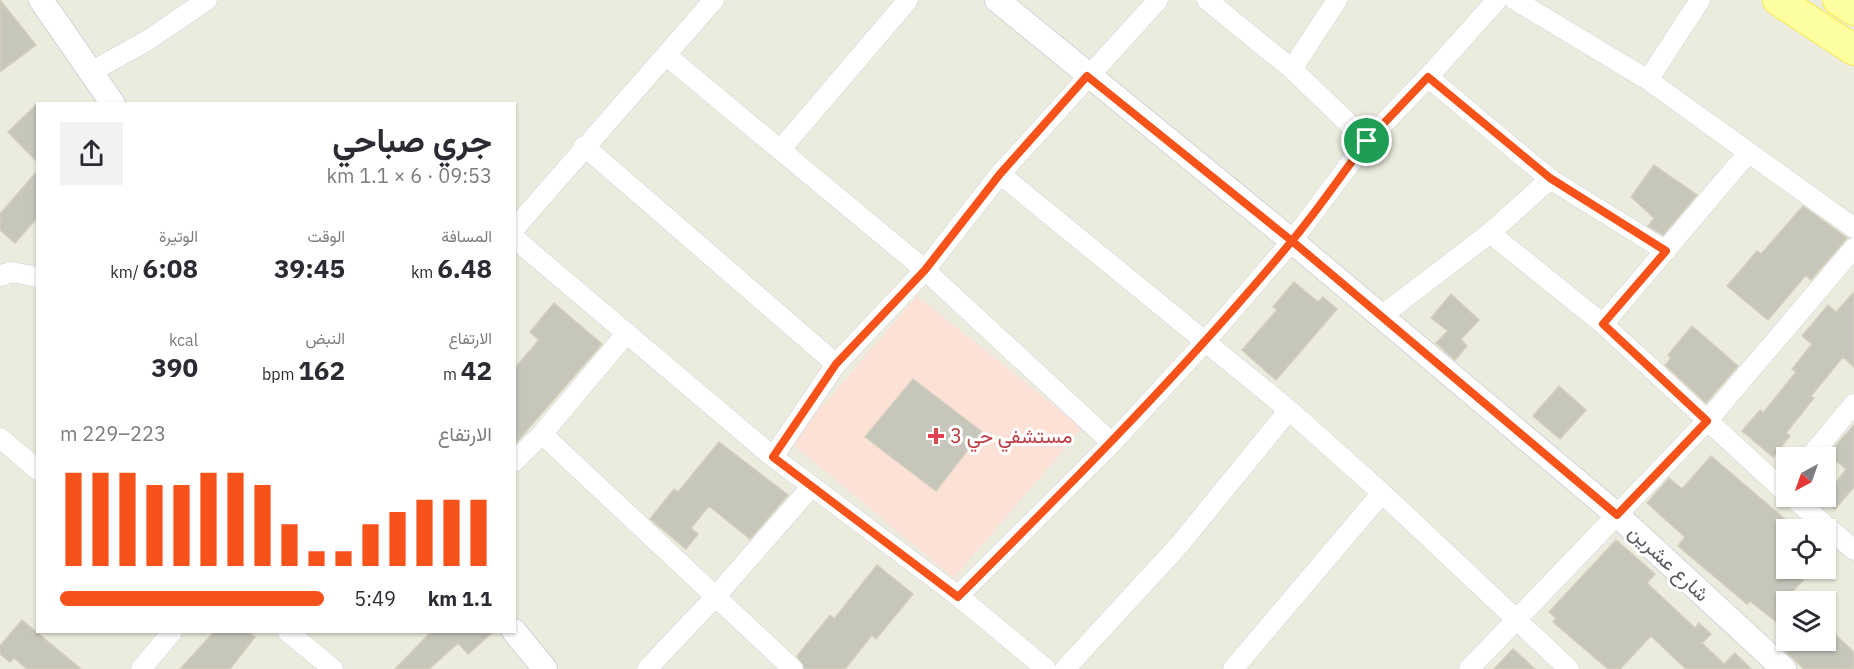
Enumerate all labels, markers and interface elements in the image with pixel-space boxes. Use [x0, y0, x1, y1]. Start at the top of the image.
pin [1341, 115, 1392, 166]
text: جري صباحي [332, 118, 492, 161]
button: share [60, 122, 123, 185]
icon: arrive [1350, 124, 1383, 157]
text: 09:53 · 6 × 1.1 km [327, 162, 492, 189]
text: الوتيرة [159, 226, 198, 246]
text: الوقت [307, 226, 345, 246]
text: المسافة [441, 226, 492, 246]
text: 6:08 [143, 251, 198, 285]
text: 39:45 [274, 251, 345, 285]
text: 6.48 [437, 251, 492, 285]
text: /km [110, 262, 143, 282]
text: km [411, 262, 437, 282]
text: النبض [305, 328, 345, 348]
text: الارتفاع [449, 328, 492, 348]
text: kcal [169, 330, 198, 350]
text: 390 [151, 350, 198, 384]
text: 162 [298, 353, 345, 387]
text: 42 [461, 353, 492, 387]
text: bpm [262, 364, 298, 384]
text: m [443, 364, 461, 384]
text: 223–229 m [60, 420, 166, 447]
text: الارتفاع [438, 420, 492, 447]
place label: مستشفي حي 3 [950, 422, 1072, 453]
marker: مستشفي حي 3 [927, 427, 945, 445]
north arrow [1776, 447, 1836, 507]
map controls [1776, 447, 1836, 651]
street label: شارع عشرين [1622, 518, 1716, 608]
button: locate [1776, 519, 1836, 579]
text: 5:49 [354, 585, 396, 612]
text: 1.1 km [428, 585, 492, 612]
button: layers [1776, 591, 1836, 651]

